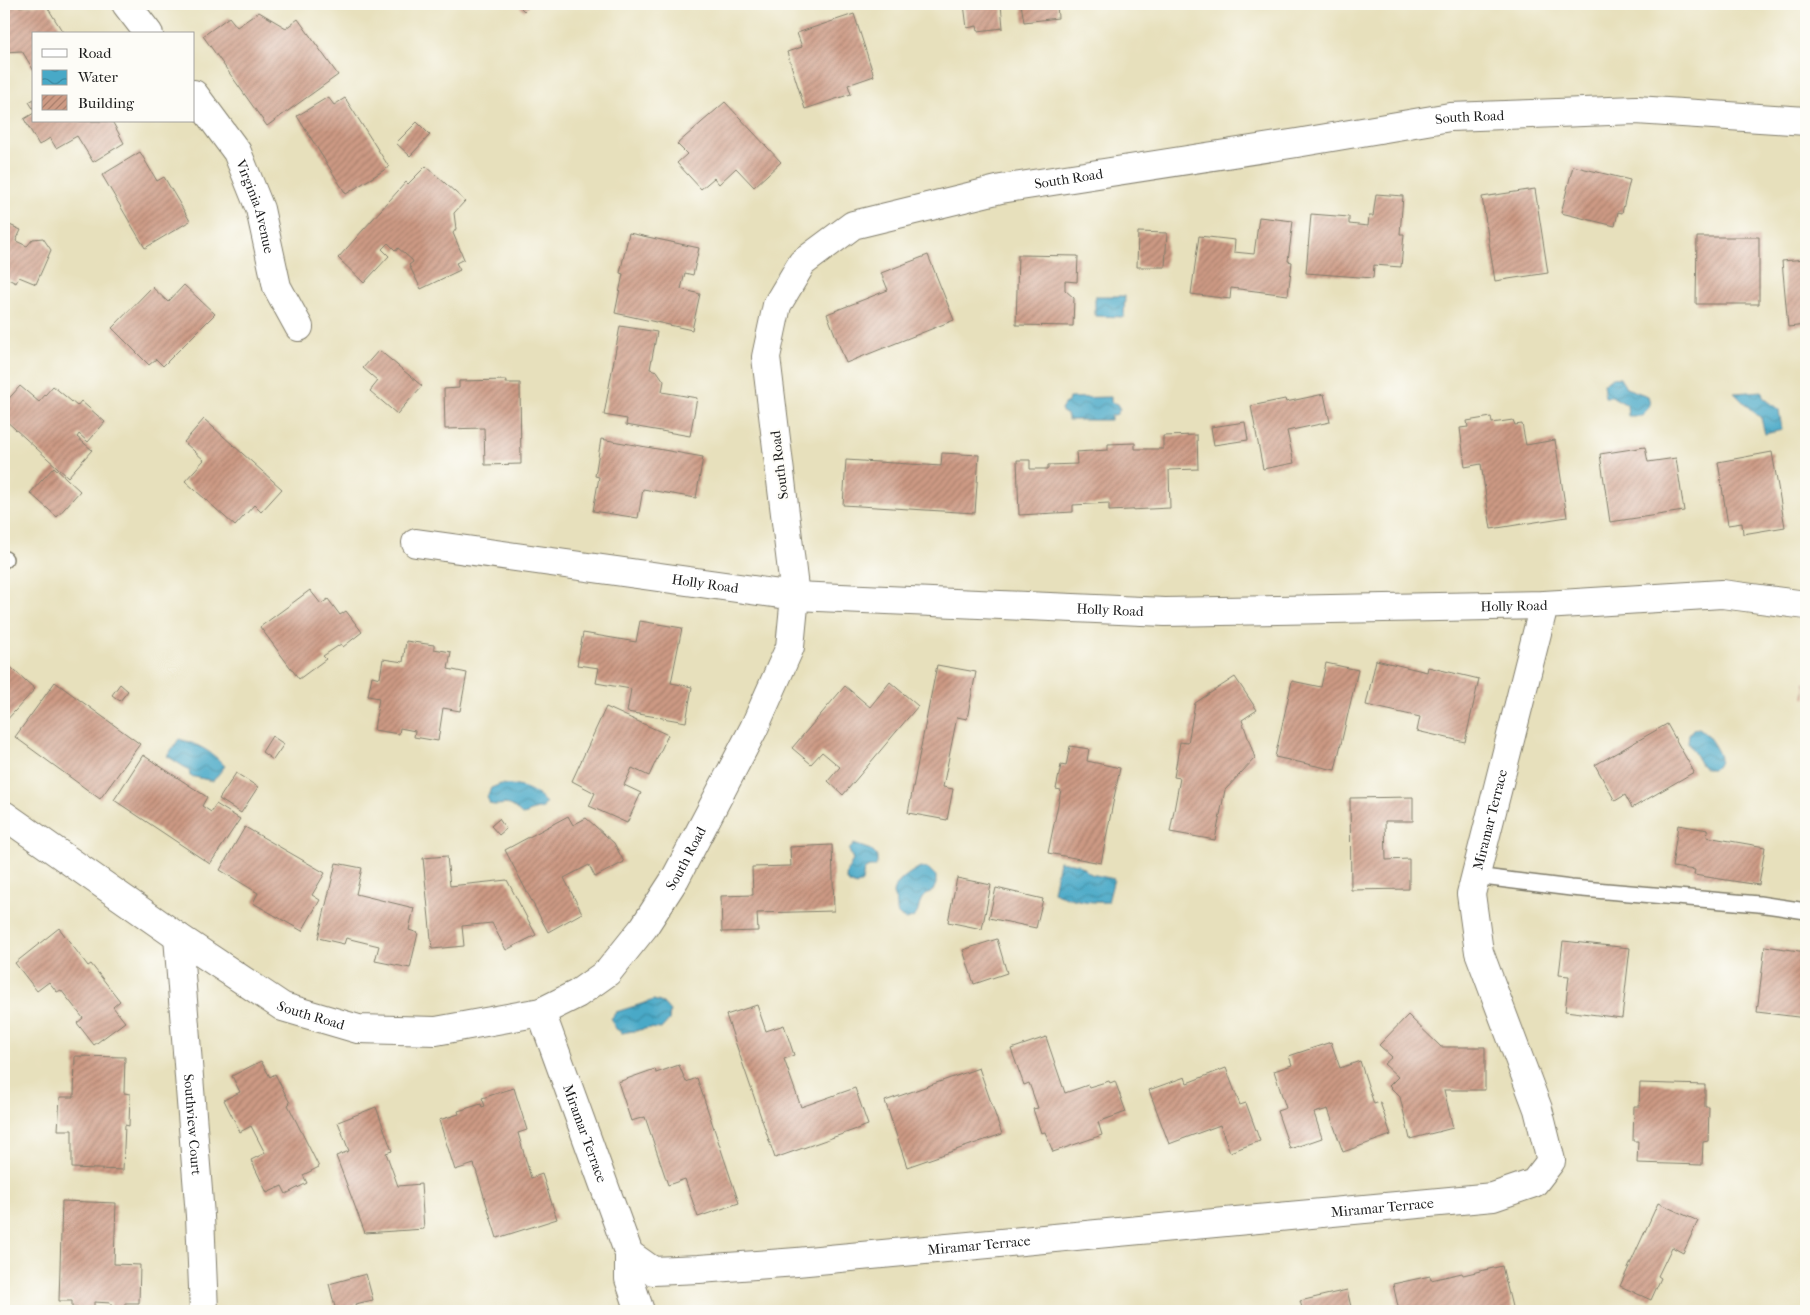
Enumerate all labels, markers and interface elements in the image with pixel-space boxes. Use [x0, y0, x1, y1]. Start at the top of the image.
legend [32, 32, 195, 122]
text: Road [78, 44, 112, 62]
text: Water [77, 68, 118, 86]
text: Building [78, 94, 135, 112]
street label: South Road [1434, 107, 1505, 128]
street label: Virginia Avenue [232, 156, 277, 255]
street label: South Road [1033, 165, 1105, 193]
street label: South Road [767, 429, 792, 500]
street label: Holly Road [671, 571, 740, 597]
street label: Holly Road [1480, 597, 1548, 615]
street label: Holly Road [1076, 600, 1144, 620]
street label: Miramar Terrace [1469, 767, 1511, 872]
street label: South Road [662, 824, 710, 893]
street label: South Road [274, 997, 347, 1034]
street label: Southview Court [180, 1073, 205, 1176]
street label: Miramar Terrace [559, 1082, 610, 1185]
street label: Miramar Terrace [1330, 1195, 1435, 1221]
street label: Miramar Terrace [927, 1232, 1031, 1259]

